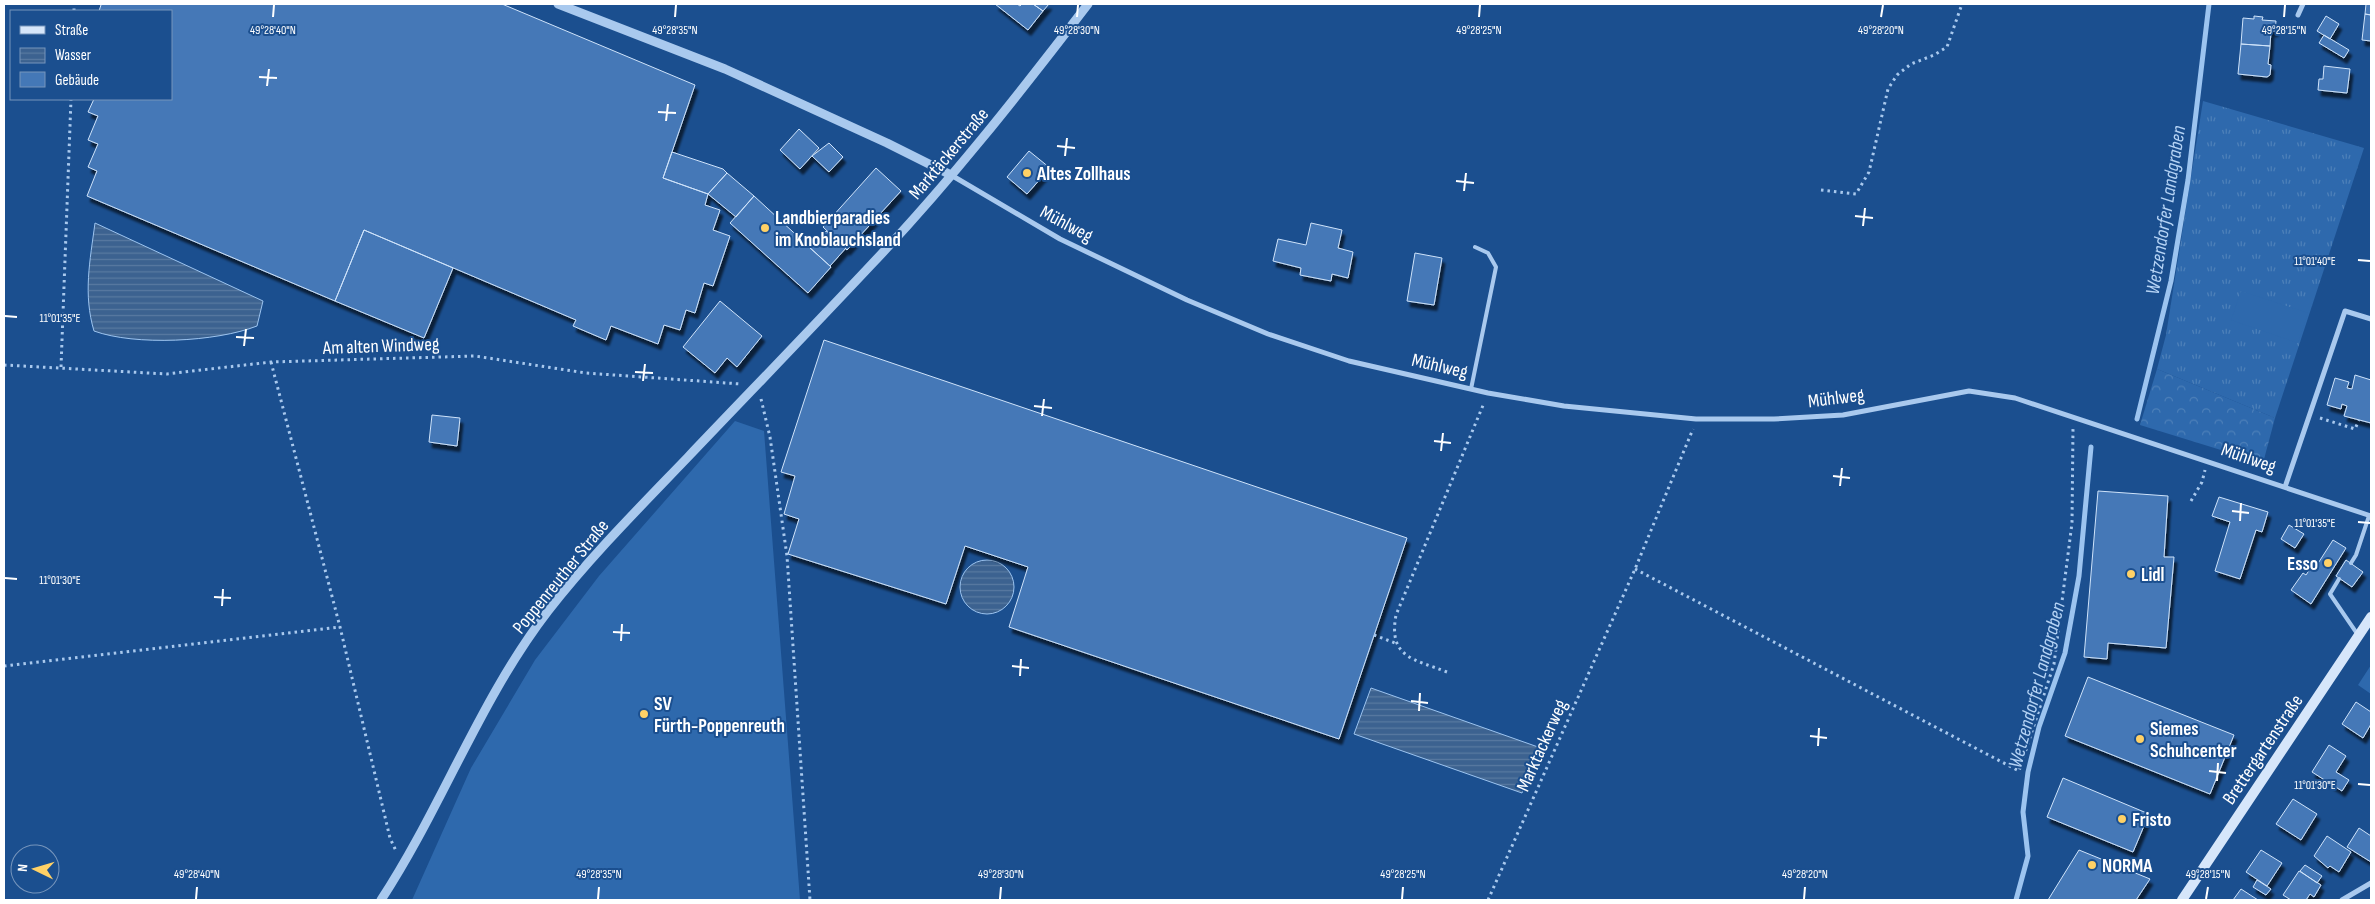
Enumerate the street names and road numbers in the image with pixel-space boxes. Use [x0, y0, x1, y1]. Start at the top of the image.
street label: Marktäckerstraße [904, 104, 994, 204]
street label: Mühlweg [1036, 201, 1097, 248]
street label: Am alten Windweg [321, 333, 440, 360]
street label: Mühlweg [1409, 349, 1470, 384]
street label: Mühlweg [1807, 384, 1866, 413]
street label: Mühlweg [2218, 438, 2279, 479]
street label: Poppenreuther Straße [508, 515, 614, 639]
street label: Brettergartenstraße [2218, 691, 2308, 809]
street label: Marktackerweg [1512, 696, 1573, 795]

